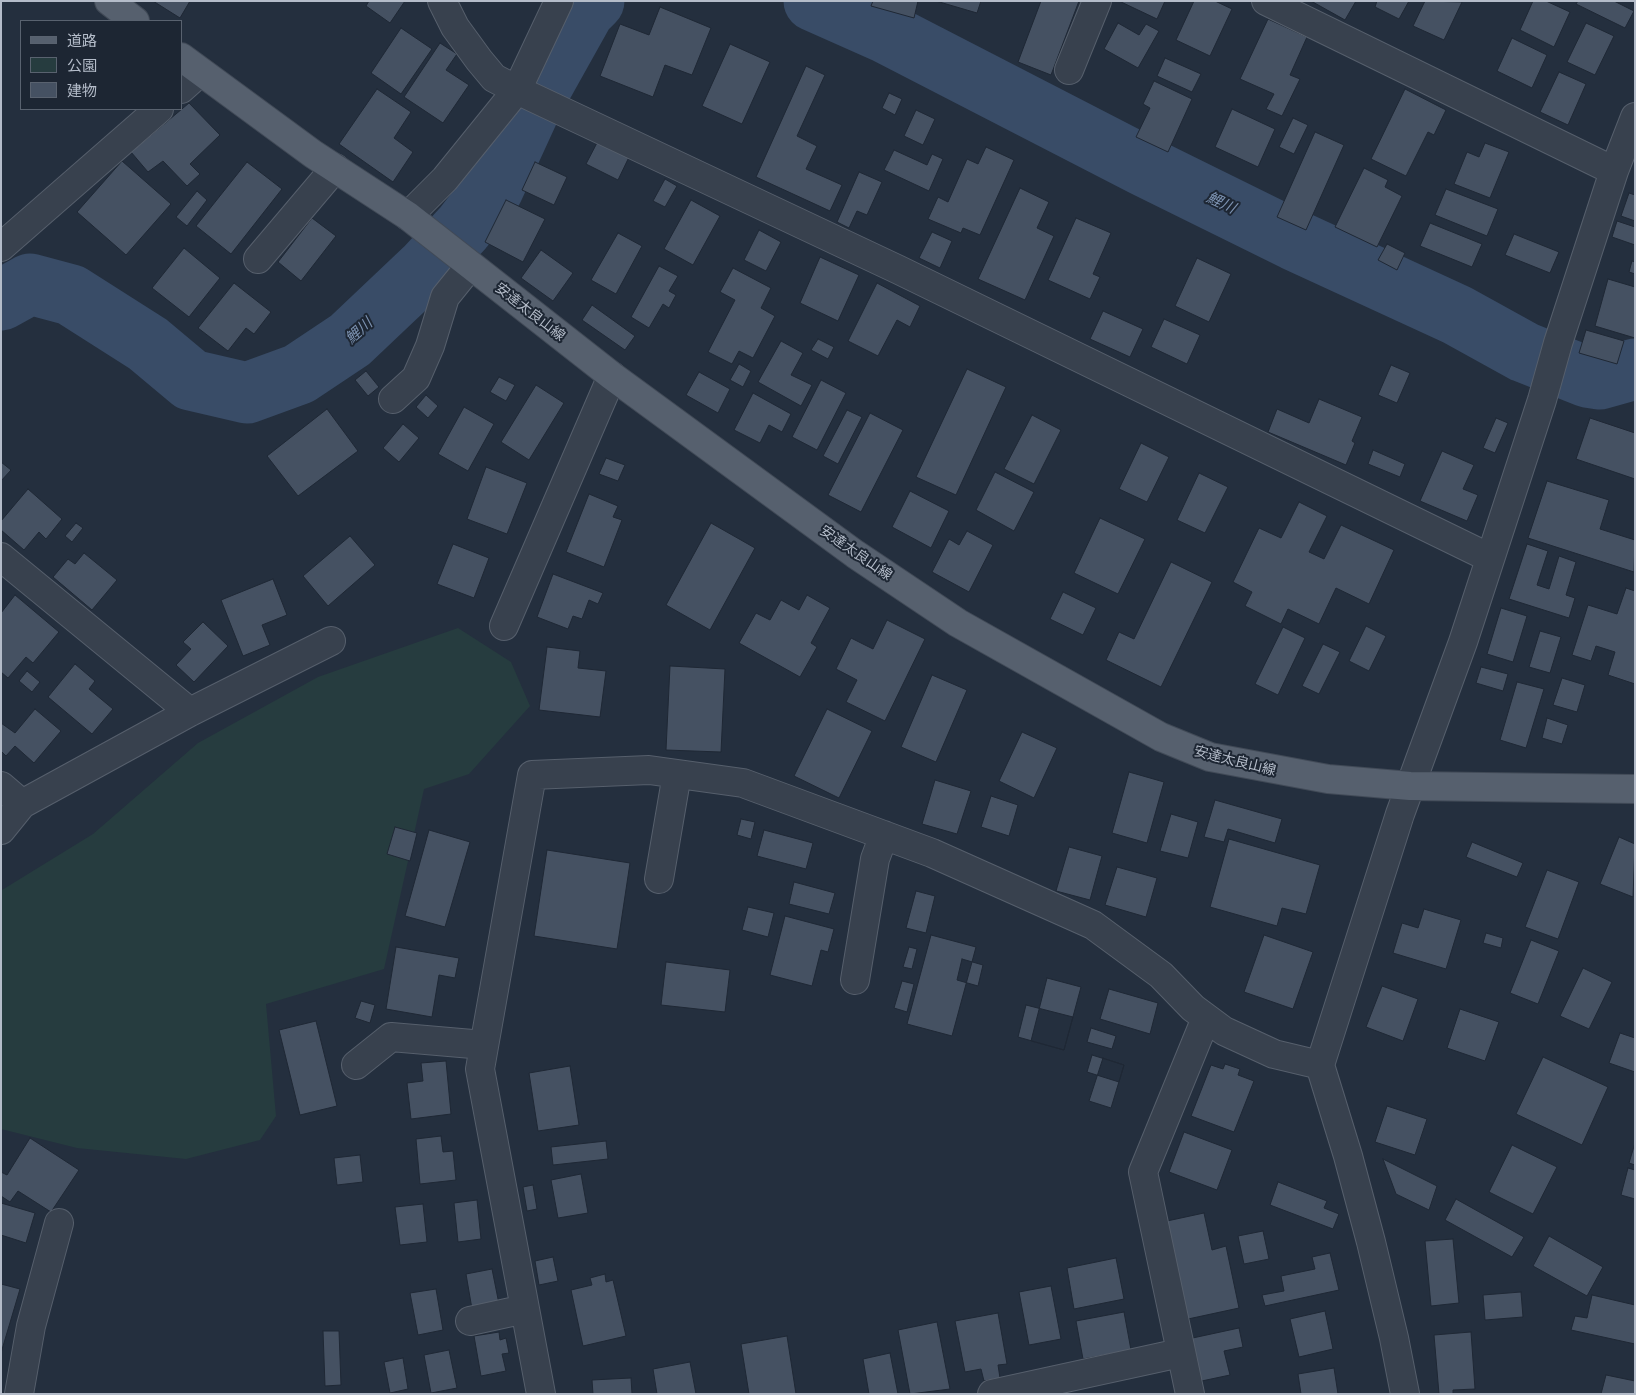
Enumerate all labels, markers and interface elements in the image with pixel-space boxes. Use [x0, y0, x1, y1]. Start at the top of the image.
legend [20, 20, 182, 110]
text: 道路 [67, 32, 97, 49]
text: 公園 [67, 57, 97, 74]
text: 建物 [67, 82, 97, 99]
water label: 鯉川 [1204, 189, 1238, 217]
street label: 安達太良山線 [492, 280, 568, 344]
water label: 鯉川 [342, 314, 376, 348]
street label: 安達太良山線 [817, 522, 895, 584]
street label: 安達太良山線 [1192, 743, 1278, 779]

